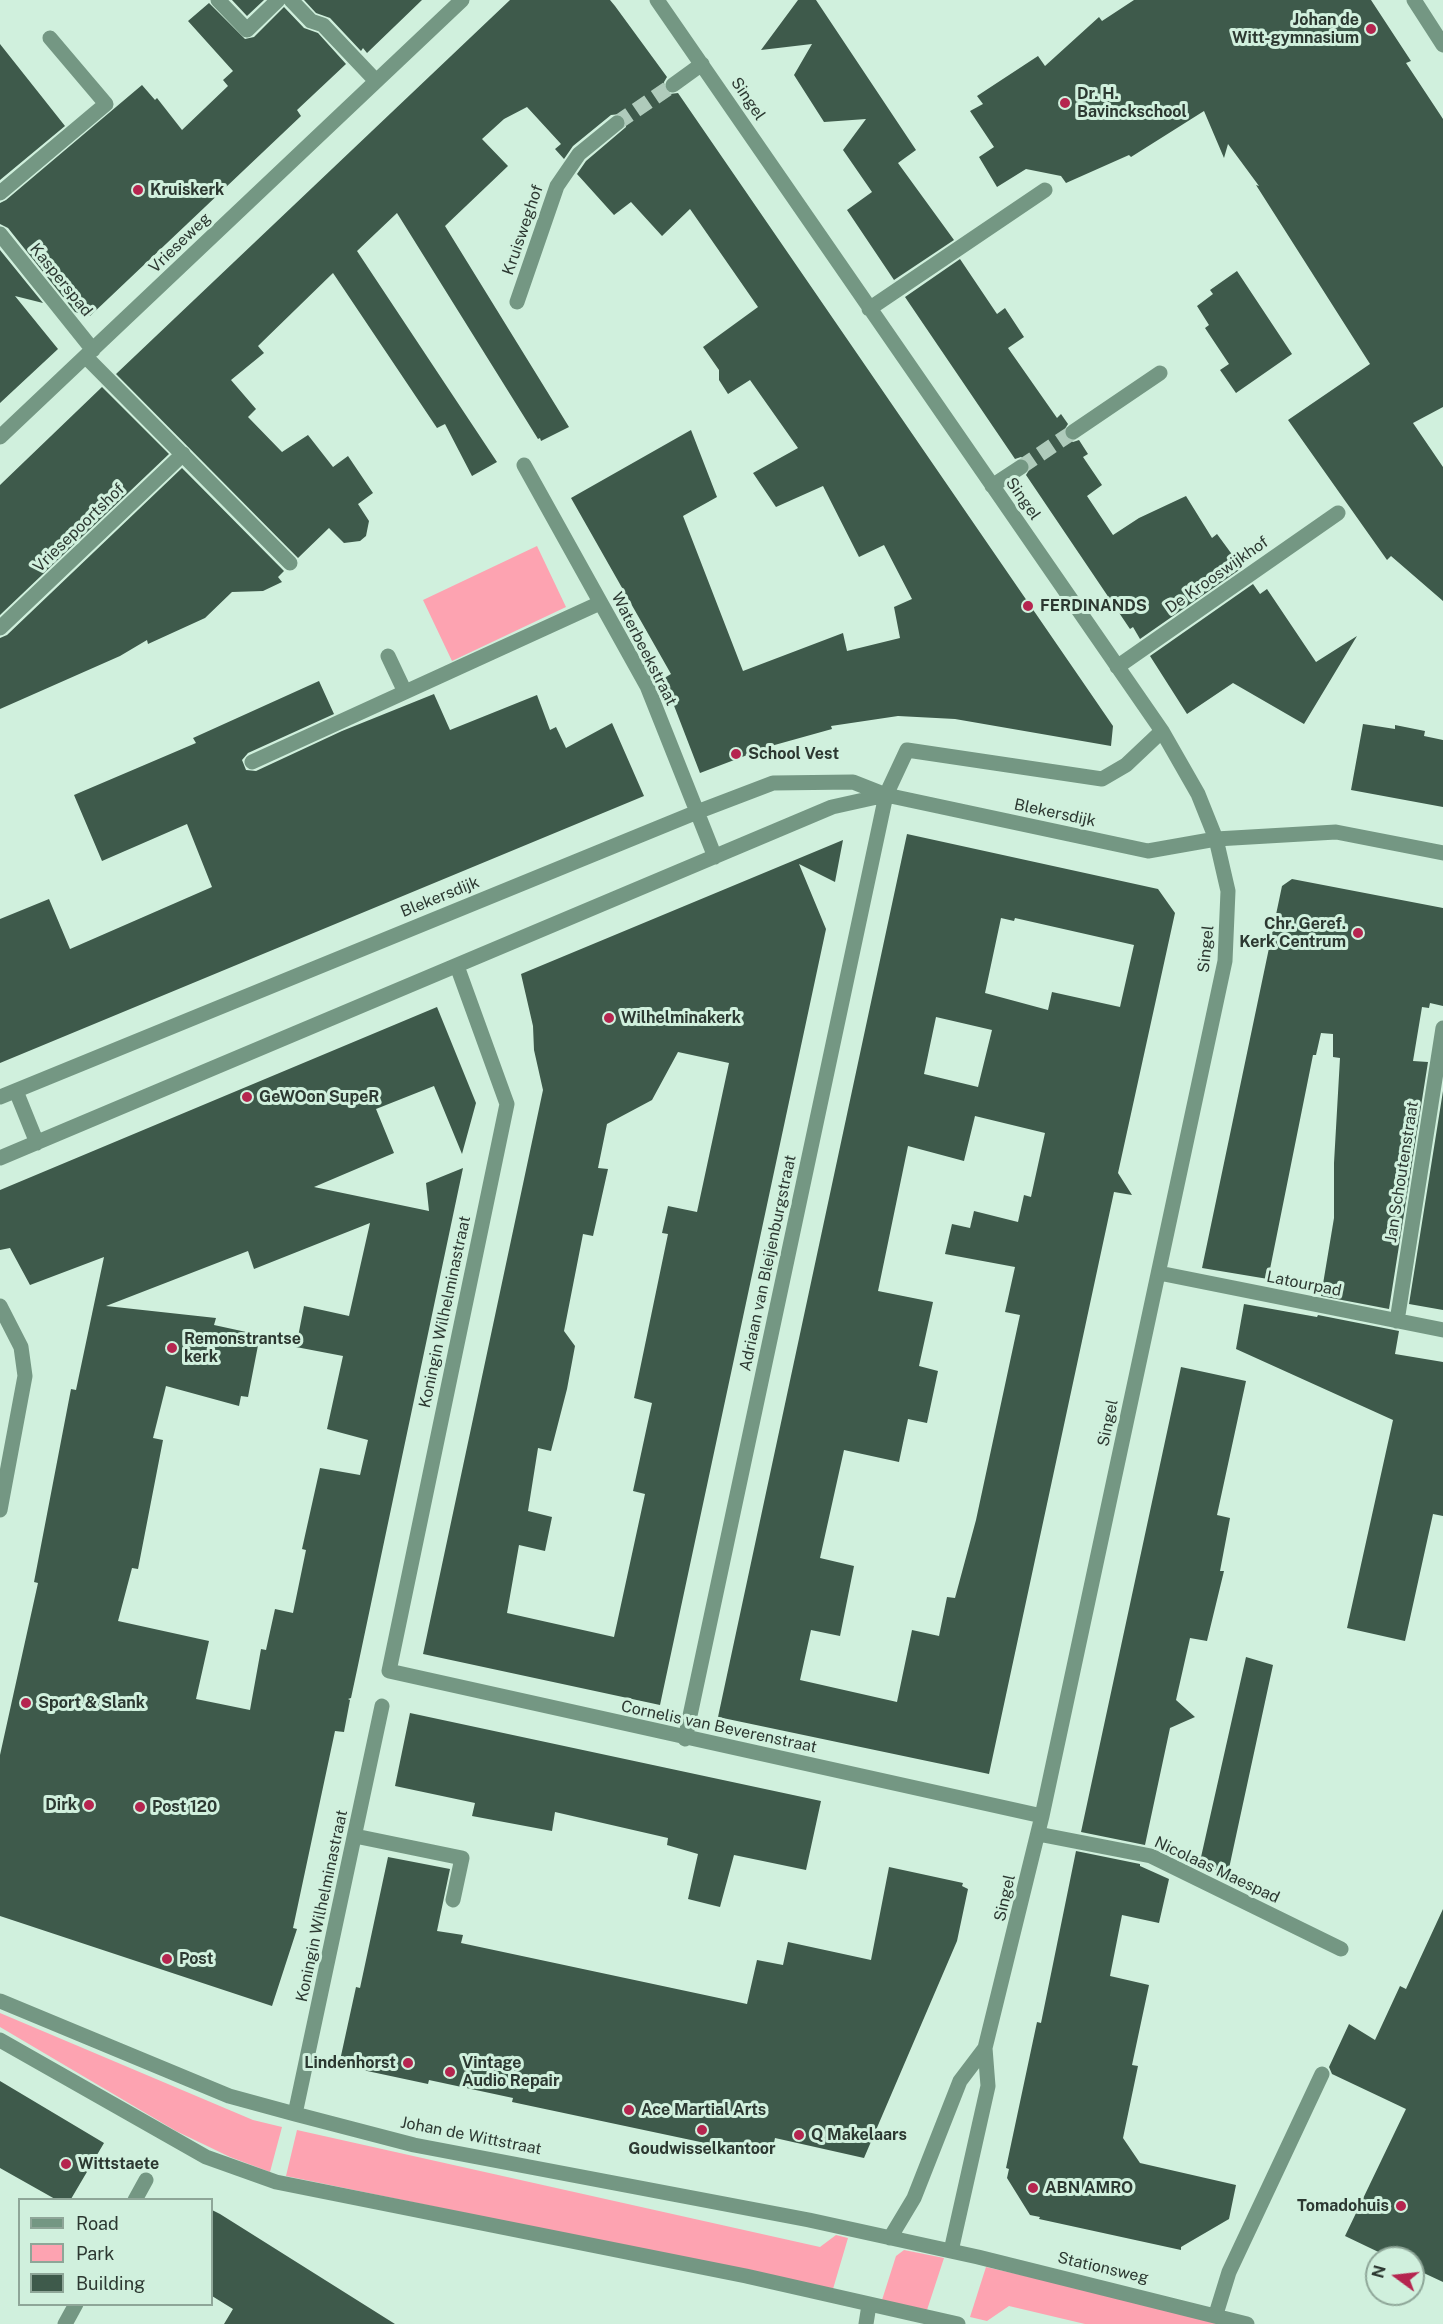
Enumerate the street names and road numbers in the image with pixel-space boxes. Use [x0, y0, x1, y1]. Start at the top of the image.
street label: Singel [727, 74, 769, 124]
street label: Kruisweghof [499, 182, 547, 278]
street label: Vrieseweg [145, 209, 215, 277]
street label: Kasperspad [26, 240, 96, 320]
street label: Singel [1001, 474, 1045, 524]
street label: Vriesepoortshof [29, 480, 129, 576]
street label: De Krooswijkhof [1162, 532, 1272, 618]
street label: Waterbeekstraat [607, 589, 681, 709]
street label: Blekersdijk [1012, 795, 1098, 831]
street label: Blekersdijk [398, 873, 482, 921]
street label: Singel [1194, 924, 1218, 974]
street label: Jan Schoutenstraat [1381, 1100, 1423, 1244]
street label: Adriaan van Bleijenburgstraat [736, 1153, 800, 1373]
street label: Koningin Wilhelminastraat [415, 1214, 475, 1410]
street label: Latourpad [1265, 1267, 1343, 1301]
street label: Singel [1094, 1398, 1122, 1448]
street label: Cornelis van Beverenstraat [619, 1697, 819, 1757]
street label: Koningin Wilhelminastraat [292, 1808, 352, 2004]
street label: Nicolaas Maespad [1151, 1833, 1283, 1907]
street label: Singel [990, 1873, 1020, 1923]
street label: Johan de Wittstraat [399, 2113, 543, 2159]
street label: Stationsweg [1056, 2248, 1150, 2288]

